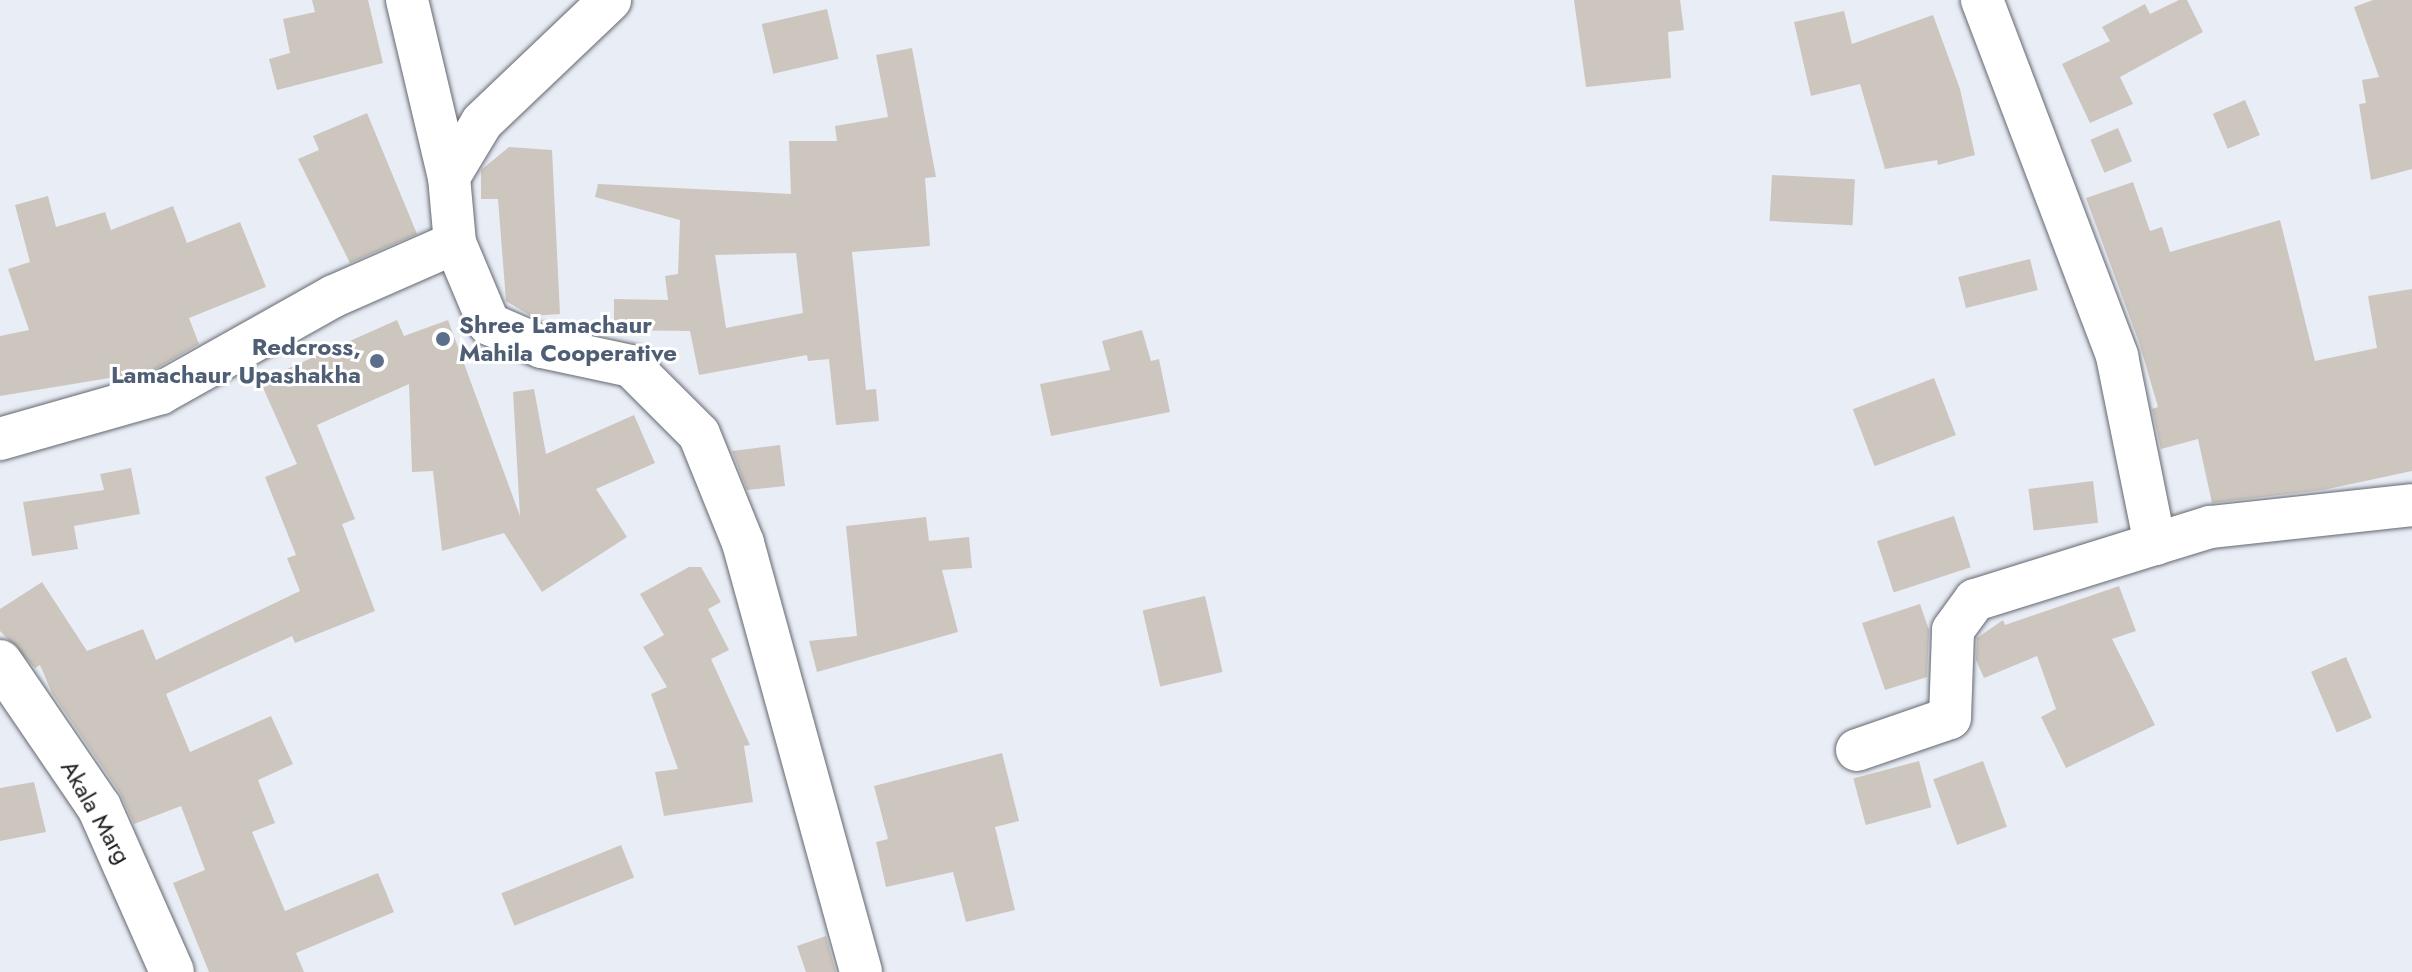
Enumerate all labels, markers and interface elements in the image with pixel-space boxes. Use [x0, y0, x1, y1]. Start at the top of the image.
place label: Shree Lamachaur Mahila Cooperative [459, 311, 677, 367]
marker: Shree Lamachaur Mahila Cooperative [434, 330, 452, 348]
place label: Redcross, Lamachaur Upashakha [111, 333, 361, 389]
marker: Redcross, Lamachaur Upashakha [368, 352, 386, 370]
street label: Akala Marg [55, 755, 137, 869]

